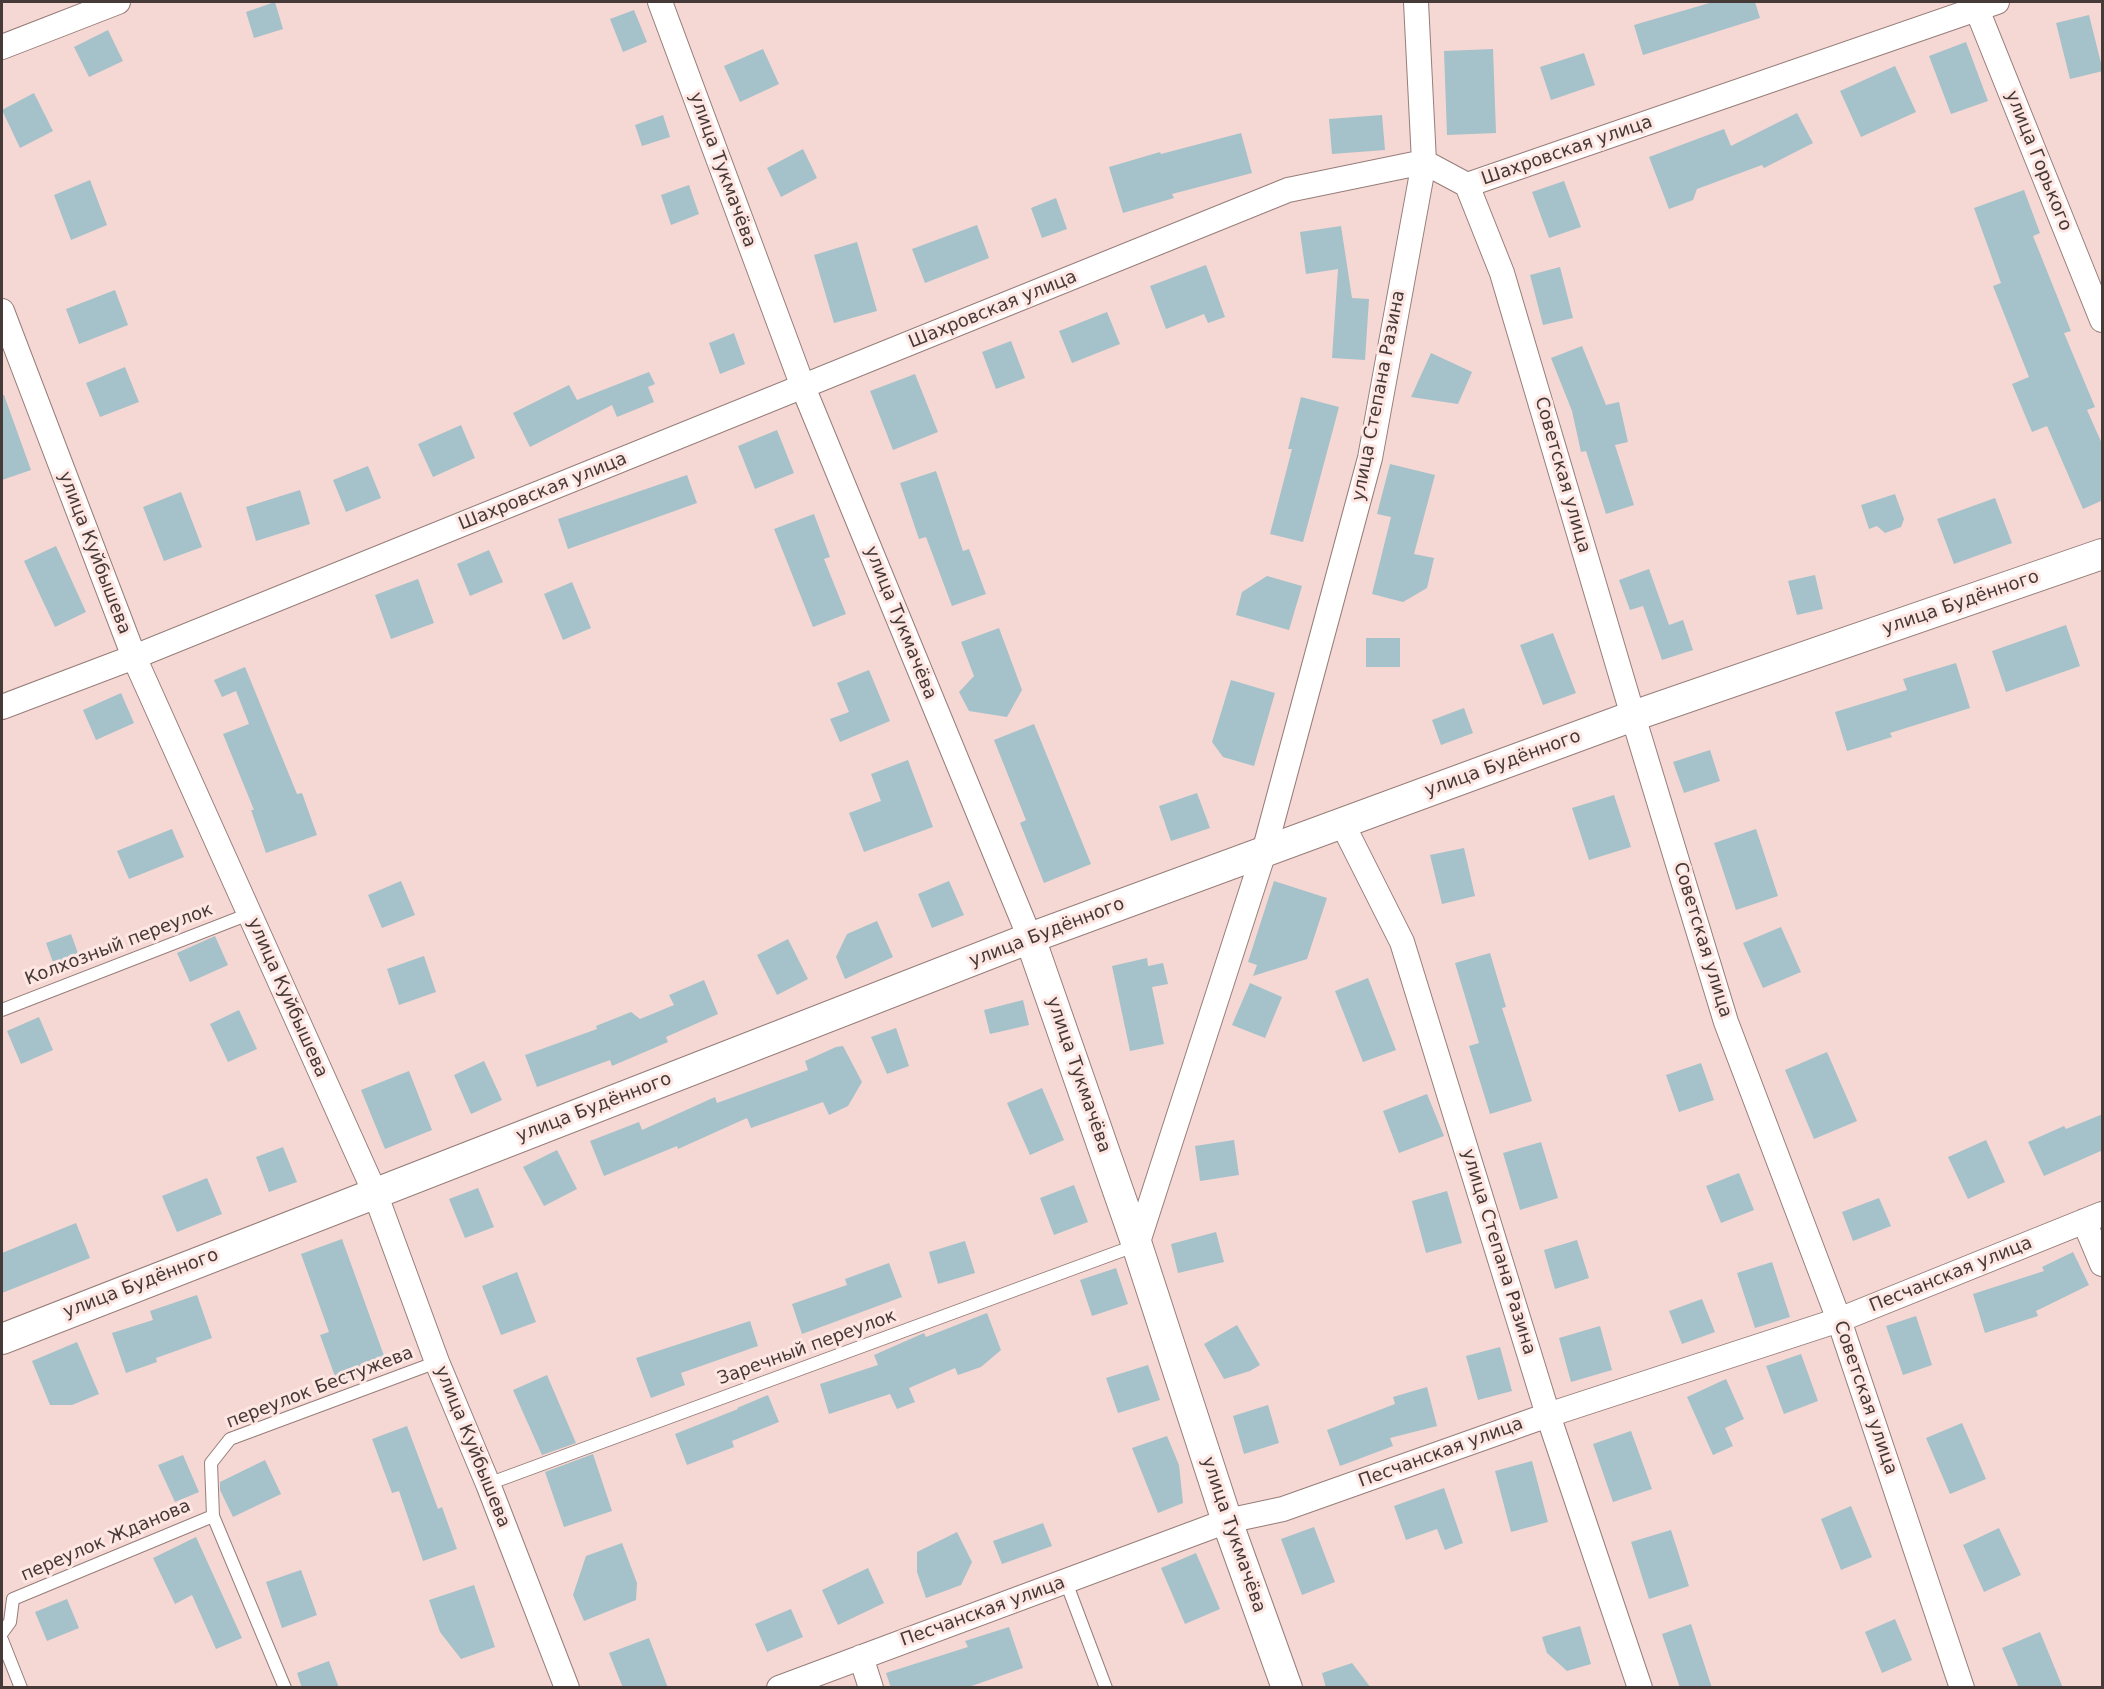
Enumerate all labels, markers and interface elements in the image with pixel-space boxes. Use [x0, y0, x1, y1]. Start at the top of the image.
street label: улица Горького [2000, 88, 2076, 234]
street label: улица Тукмачёва [684, 90, 760, 250]
street label: Шахровская улица [1479, 112, 1655, 190]
street label: Шахровская улица [906, 266, 1080, 354]
street label: улица Степана Разина [1348, 289, 1410, 503]
street label: Советская улица [1529, 395, 1595, 555]
street label: Шахровская улица [456, 448, 630, 536]
street label: улица Куйбышева [53, 469, 135, 637]
street label: улица Тукмачёва [859, 543, 941, 703]
street label: улица Будённого [1880, 566, 2042, 640]
street label: улица Будённого [1422, 726, 1584, 802]
street label: Советская улица [1668, 860, 1736, 1020]
street label: улица Будённого [966, 893, 1128, 973]
street label: Колхозный переулок [22, 899, 216, 991]
street label: улица Куйбышева [242, 915, 332, 1081]
street label: улица Тукмачёва [1041, 994, 1115, 1156]
street label: улица Будённого [513, 1068, 675, 1148]
street label: улица Степана Разина [1456, 1146, 1540, 1358]
street label: Песчанская улица [1867, 1233, 2035, 1317]
street label: улица Будённого [60, 1244, 222, 1324]
street label: Заречный переулок [715, 1306, 899, 1390]
street label: Советская улица [1829, 1318, 1901, 1478]
street label: переулок Бестужева [223, 1342, 417, 1434]
street label: улица Куйбышева [430, 1363, 514, 1531]
street label: Песчанская улица [1356, 1413, 1526, 1493]
street label: улица Тукмачёва [1196, 1454, 1270, 1616]
street label: переулок Жданова [18, 1495, 194, 1587]
street label: Песчанская улица [898, 1572, 1068, 1652]

